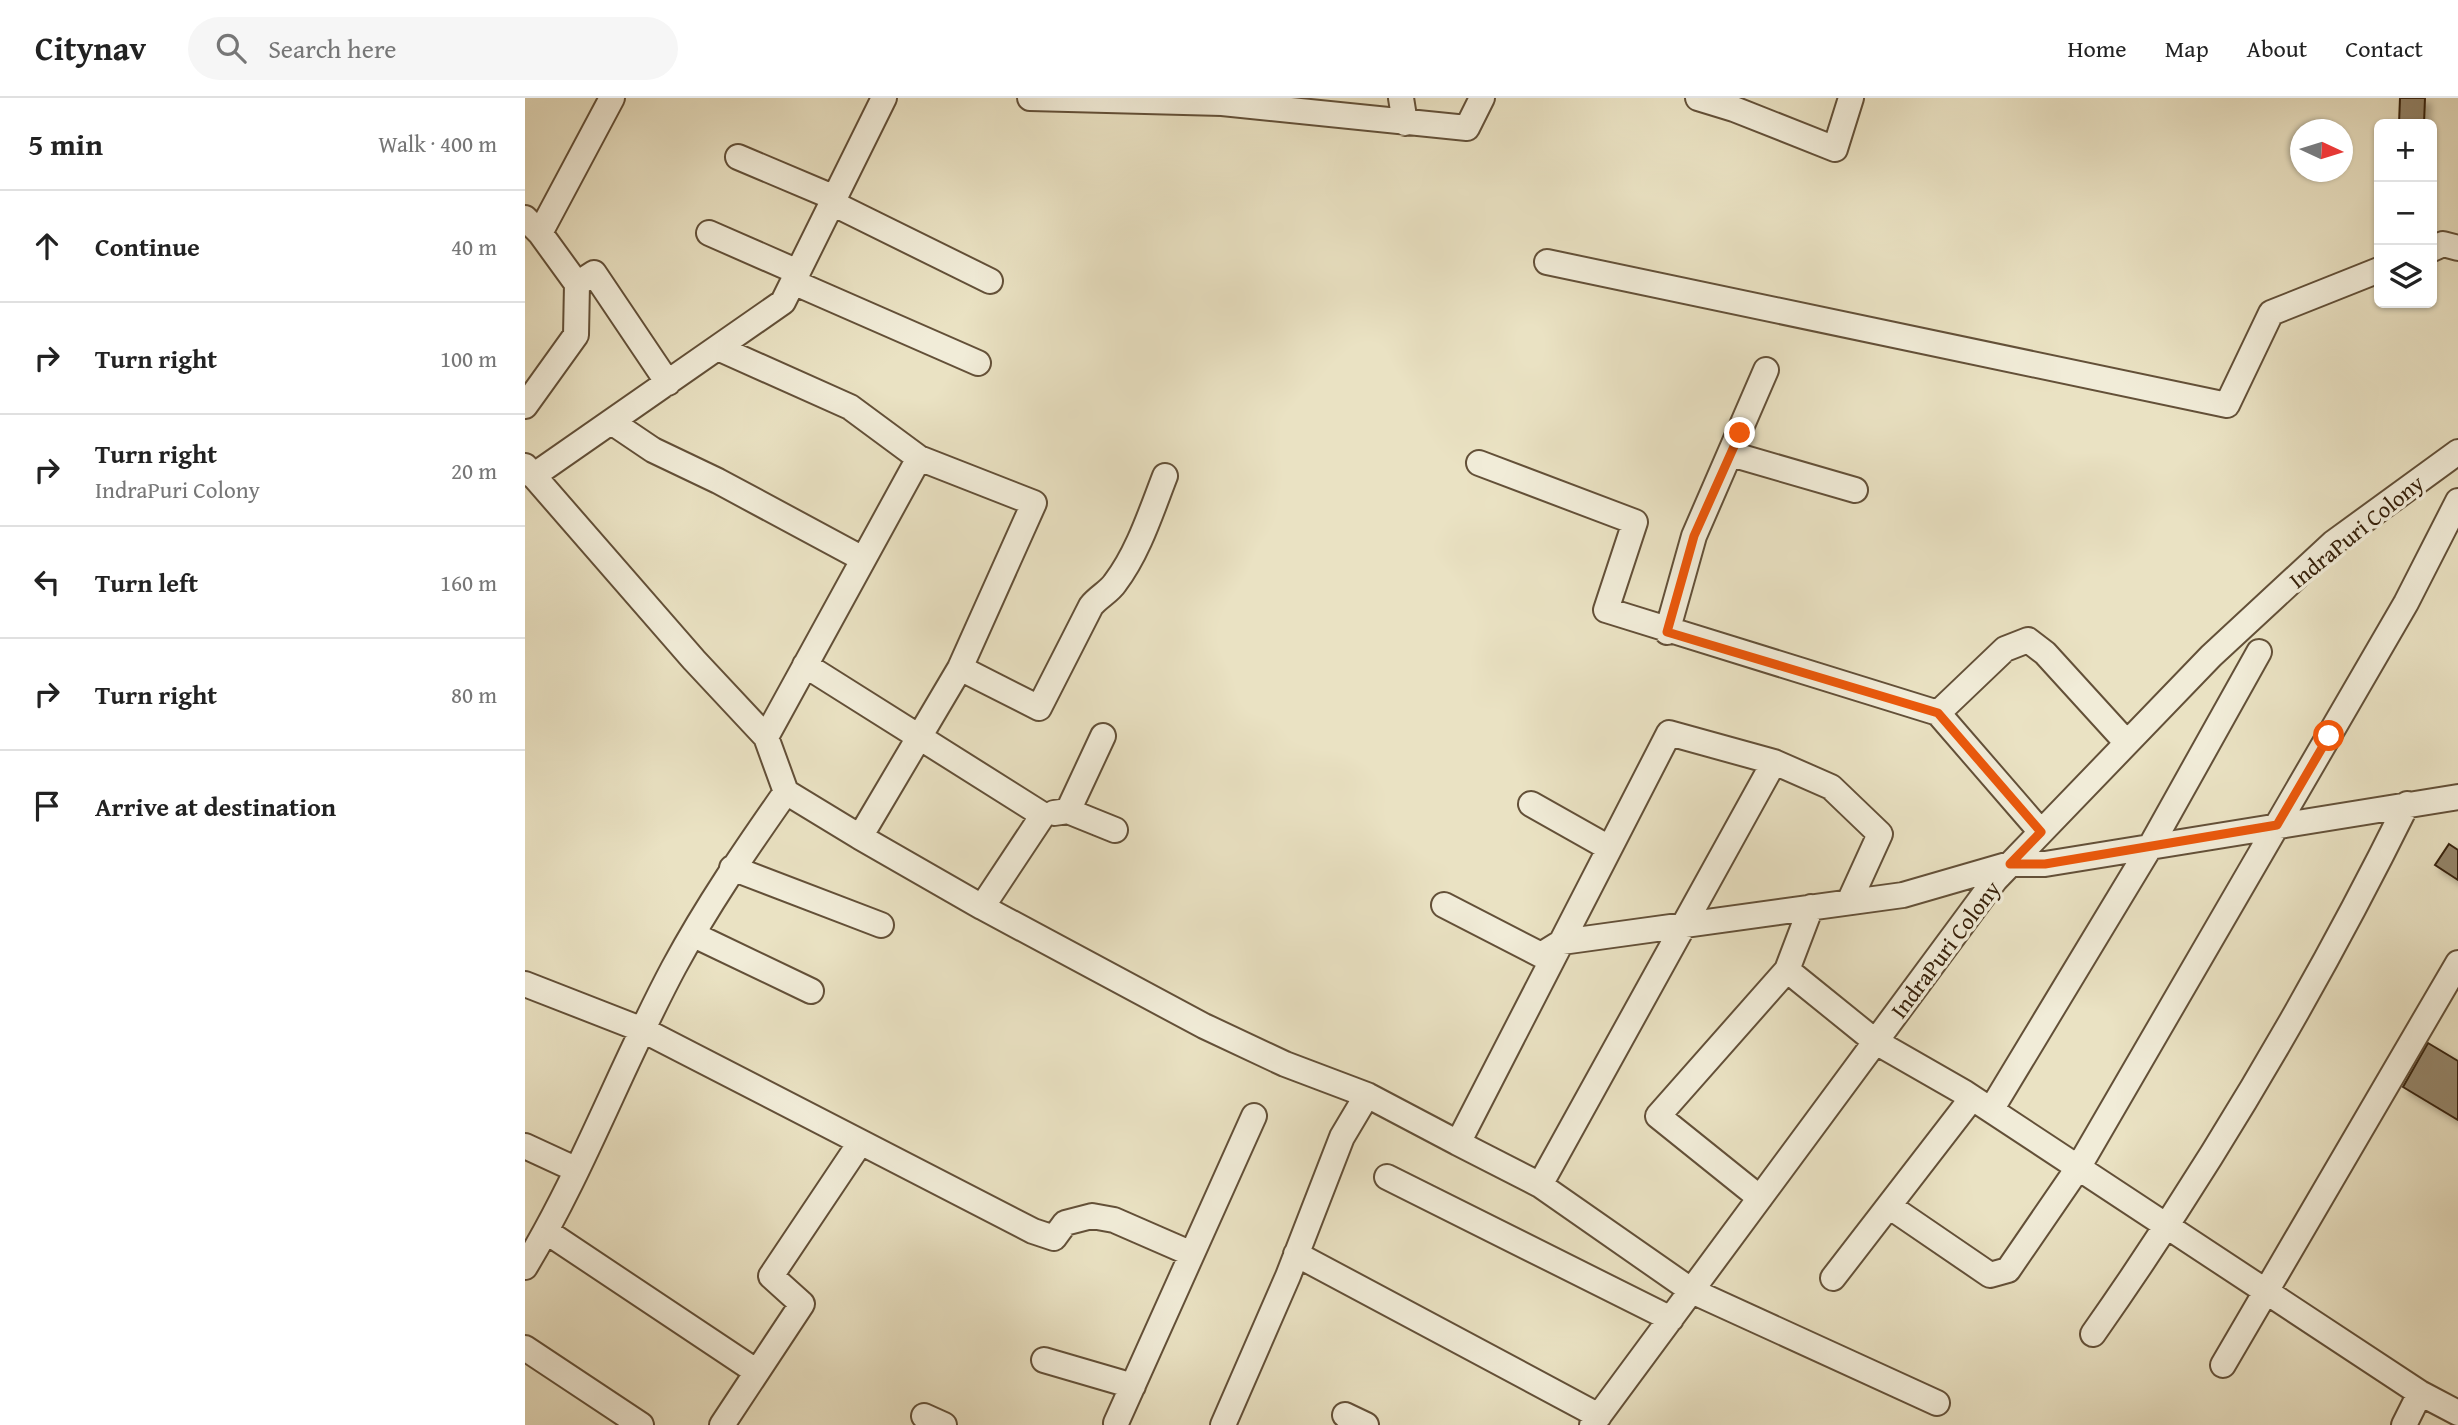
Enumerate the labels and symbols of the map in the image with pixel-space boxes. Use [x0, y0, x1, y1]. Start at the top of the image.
north arrow [2290, 119, 2353, 182]
route end [1724, 417, 1755, 448]
street label: IndraPuri Colony [2282, 466, 2431, 596]
route start [2313, 720, 2344, 751]
street label: IndraPuri Colony [1882, 873, 2008, 1025]

